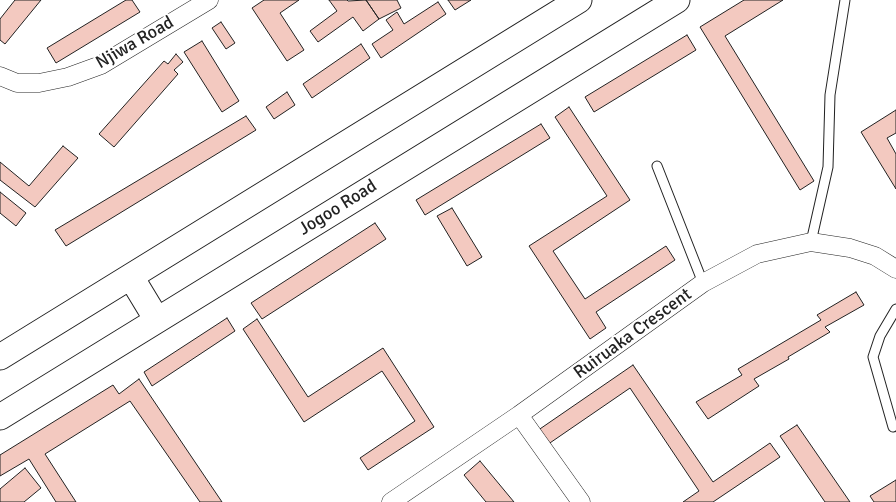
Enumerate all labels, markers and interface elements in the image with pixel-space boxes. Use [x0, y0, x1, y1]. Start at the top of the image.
street label: Njiwa Road [92, 12, 178, 74]
street label: Jogoo Road [295, 175, 381, 241]
street label: Ruiruaka Crescent [570, 284, 696, 384]

